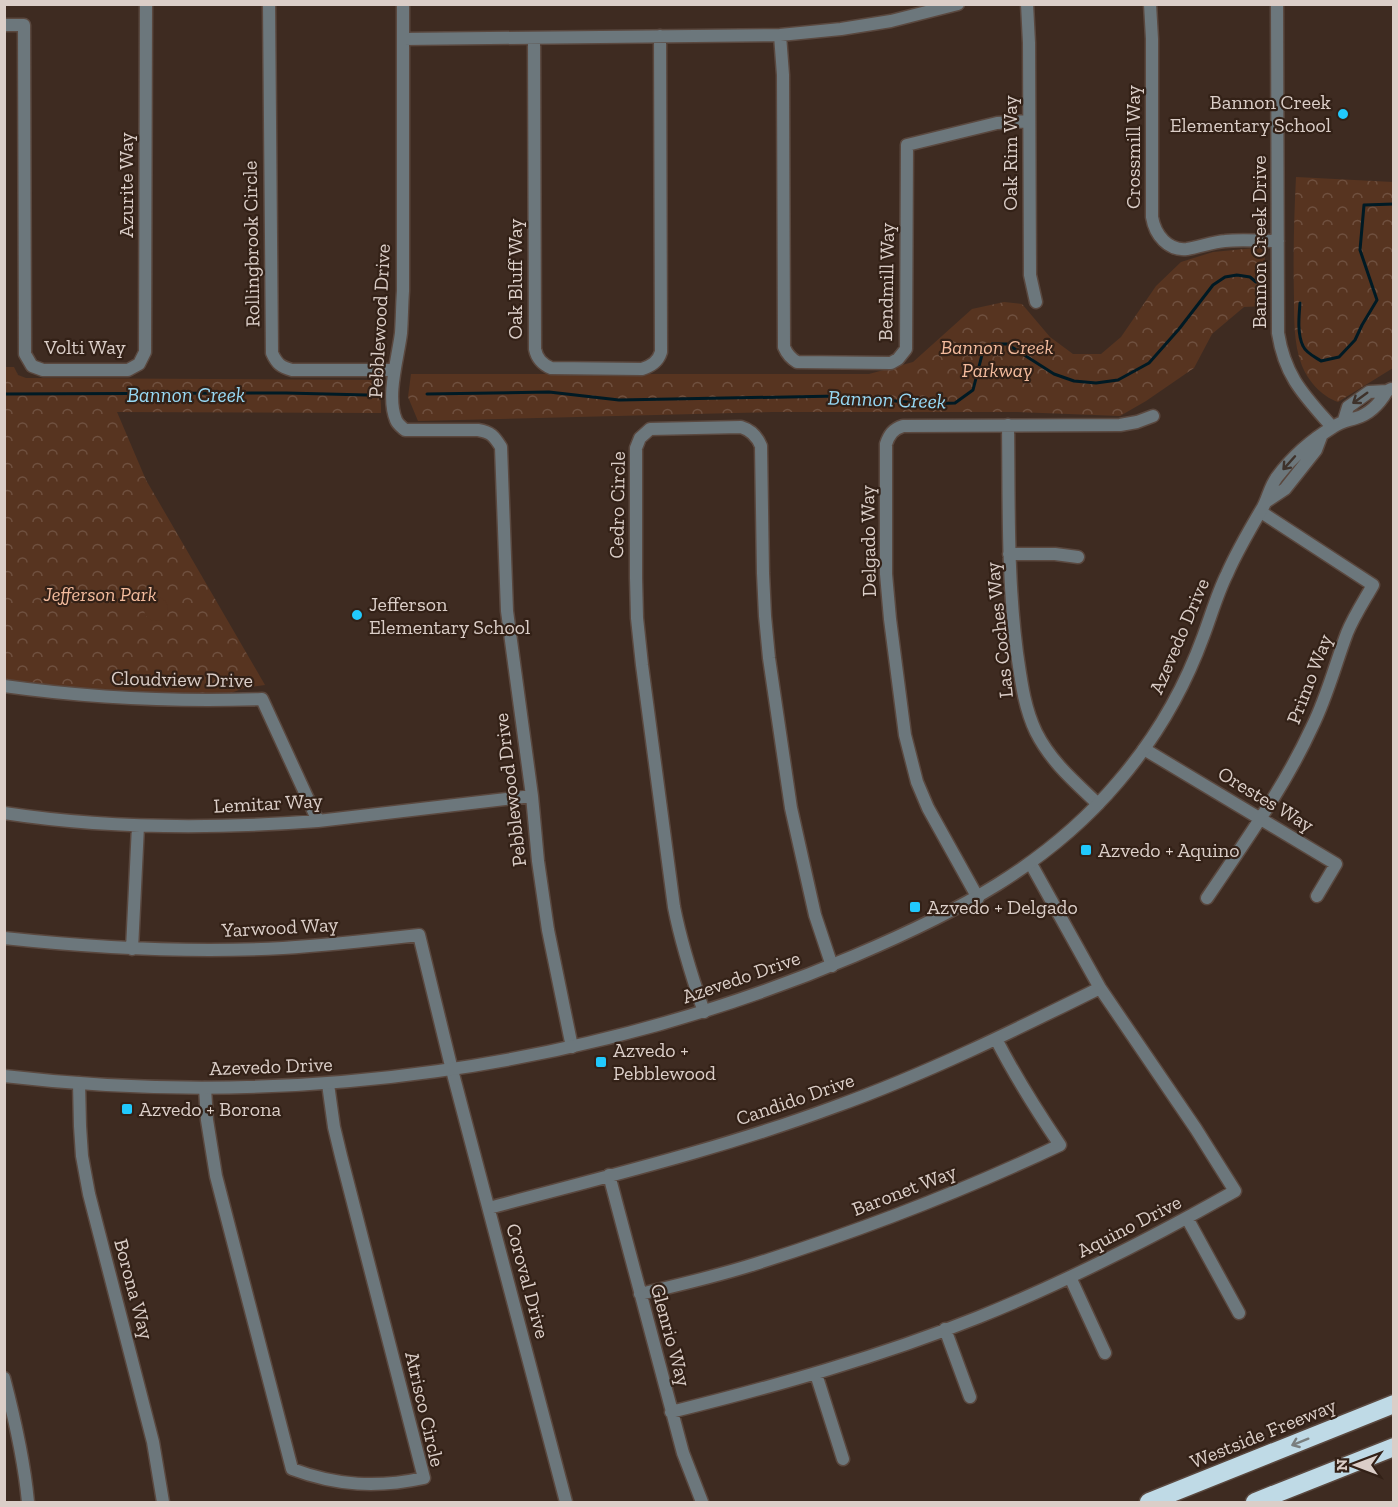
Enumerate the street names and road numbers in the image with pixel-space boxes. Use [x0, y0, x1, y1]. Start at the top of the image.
street label: Crossmill Way [1121, 84, 1145, 209]
street label: Oak Rim Way [998, 95, 1022, 211]
street label: Azurite Way [114, 132, 138, 238]
street label: Bannon Creek Drive [1247, 155, 1271, 329]
street label: Rollingbrook Circle [238, 161, 264, 327]
street label: Oak Bluff Way [503, 218, 527, 340]
street label: Bendmill Way [873, 222, 899, 341]
street label: Pebblewood Drive [363, 243, 395, 399]
street label: Volti Way [43, 335, 126, 359]
street label: Cedro Circle [604, 451, 630, 559]
street label: Delgado Way [855, 484, 881, 597]
street label: Las Coches Way [980, 560, 1018, 699]
street label: Azevedo Drive [1144, 575, 1214, 697]
street label: Primo Way [1281, 630, 1337, 727]
street label: Cloudview Drive [111, 666, 253, 692]
street label: Pebblewood Drive [489, 712, 531, 868]
street label: Orestes Way [1214, 761, 1319, 837]
street label: Lemitar Way [213, 788, 324, 818]
street label: Yarwood Way [220, 912, 340, 942]
street label: Azevedo Drive [679, 946, 803, 1008]
street label: Azevedo Drive [209, 1052, 333, 1080]
street label: Candido Drive [733, 1068, 857, 1130]
street label: Baronet Way [848, 1159, 960, 1221]
street label: Aquino Drive [1073, 1190, 1185, 1262]
street label: Coroval Drive [501, 1221, 555, 1341]
street label: Borona Way [109, 1236, 159, 1343]
street label: Glenrio Way [646, 1281, 696, 1390]
street label: Atrisco Circle [400, 1349, 450, 1469]
street label: Westside Freeway [1186, 1392, 1340, 1473]

